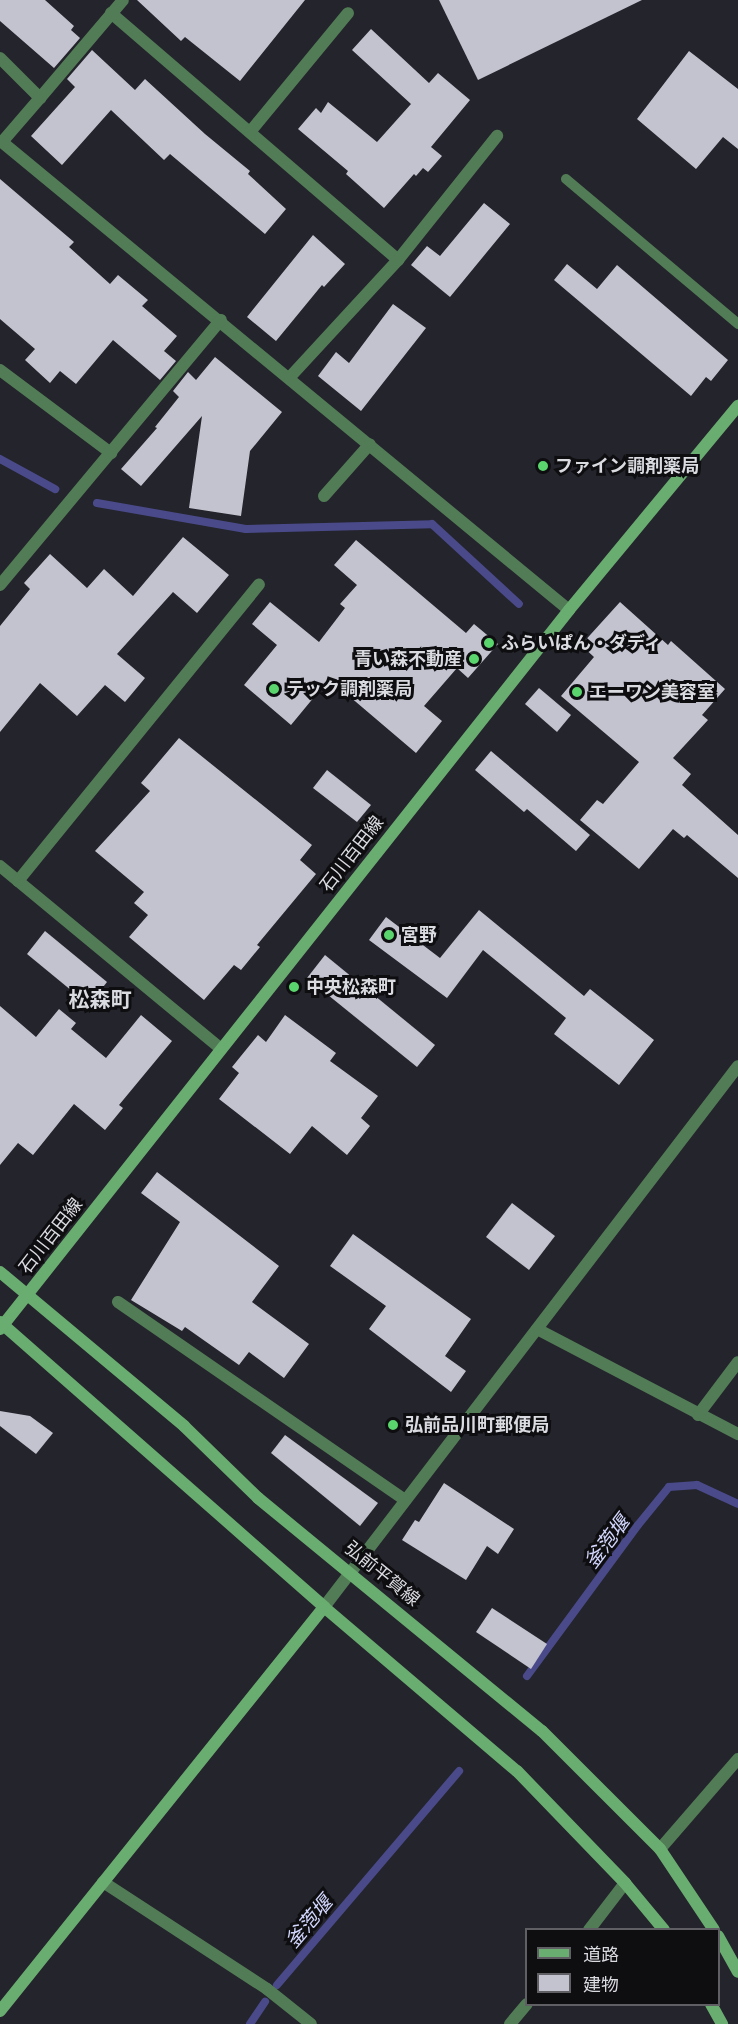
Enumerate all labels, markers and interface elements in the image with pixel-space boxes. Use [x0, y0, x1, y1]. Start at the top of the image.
place label: ファイン調剤薬局 [555, 455, 699, 477]
marker: ファイン調剤薬局 [536, 459, 550, 473]
place label: ふらいぱん・ダディ [501, 632, 663, 654]
marker: ふらいぱん・ダディ [482, 636, 496, 650]
place label: 青い森不動産 [354, 648, 462, 670]
marker: 青い森不動産 [467, 652, 481, 666]
place label: テック調剤薬局 [286, 678, 412, 700]
place label: エーワン美容室 [589, 681, 715, 703]
marker: テック調剤薬局 [267, 682, 281, 696]
marker: エーワン美容室 [570, 685, 584, 699]
street label: 石川百田線 [316, 812, 388, 896]
place label: 宮野 [401, 924, 437, 946]
marker: 宮野 [382, 928, 396, 942]
place label: 中央松森町 [306, 976, 396, 998]
marker: 中央松森町 [287, 980, 301, 994]
district label: 松森町 [69, 987, 131, 1013]
street label: 石川百田線 [15, 1194, 87, 1278]
place label: 弘前品川町郵便局 [405, 1414, 549, 1436]
marker: 弘前品川町郵便局 [386, 1418, 400, 1432]
water label: 釜萢堰 [579, 1511, 635, 1573]
street label: 弘前平賀線 [340, 1537, 424, 1611]
water label: 釜萢堰 [281, 1891, 337, 1953]
legend [525, 1928, 720, 2006]
text: 道路 [583, 1945, 619, 1965]
text: 建物 [583, 1975, 619, 1995]

